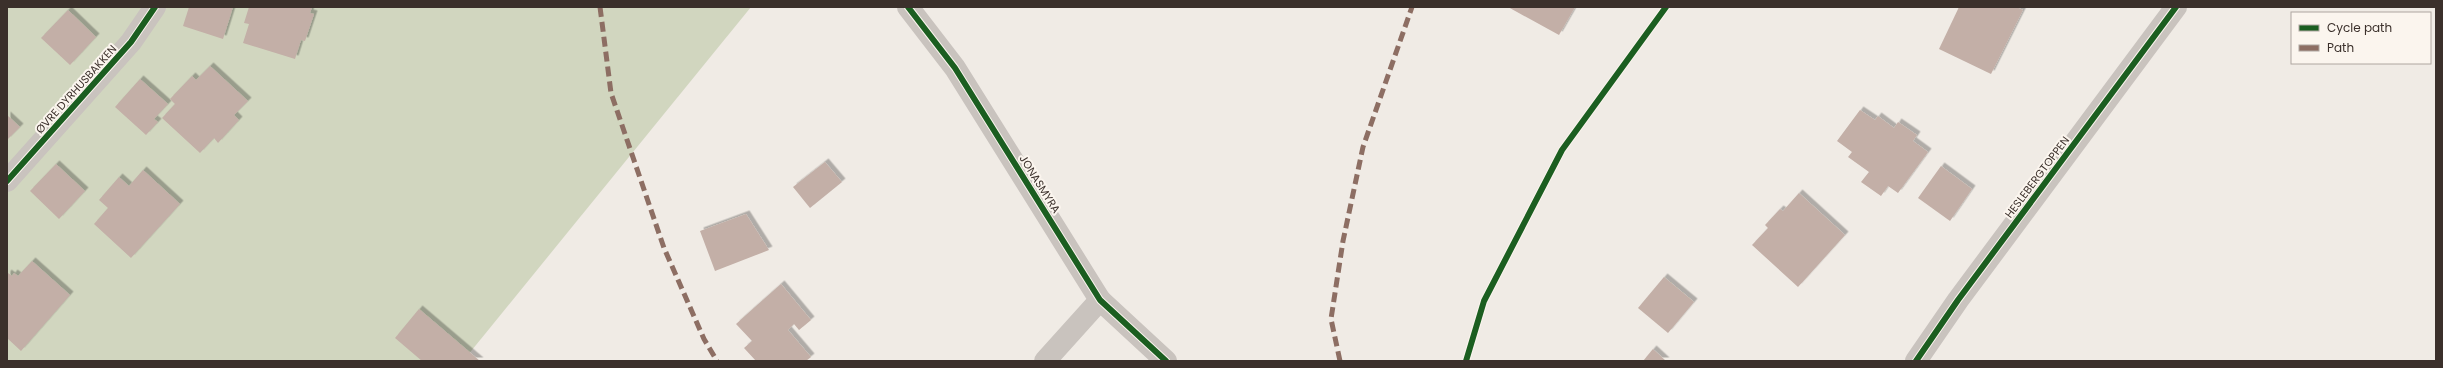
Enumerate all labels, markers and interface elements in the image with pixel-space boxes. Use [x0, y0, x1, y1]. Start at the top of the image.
legend [2291, 12, 2431, 64]
text: Cycle path [2327, 19, 2392, 36]
text: Path [2327, 39, 2354, 56]
street label: ØVRE DYRHUSBAKKEN [32, 41, 120, 137]
street label: HESLEBERGTOPPEN [2001, 133, 2073, 221]
street label: JONASMYRA [1016, 152, 1065, 217]

